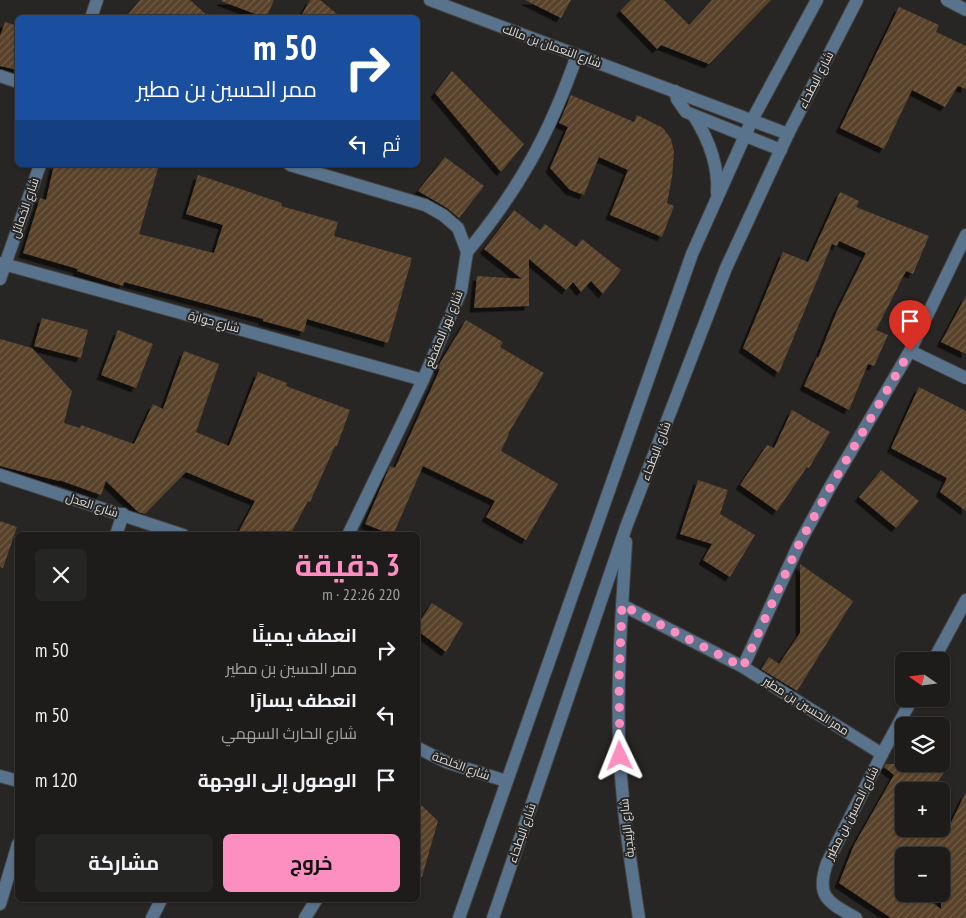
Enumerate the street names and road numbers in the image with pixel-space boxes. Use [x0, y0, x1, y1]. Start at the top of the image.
street label: شارع النعمان بن مالك [500, 21, 604, 71]
street label: شارع البطحاء [795, 49, 837, 111]
street label: شارع الخمائل [7, 176, 43, 240]
street label: شارع نهر المقطع [421, 288, 467, 370]
street label: شارع حوارة [186, 307, 242, 337]
street label: شارع البطحاء [637, 419, 675, 483]
street label: شارع العدل [64, 489, 120, 521]
street label: ممر الحسين بن مطير [760, 673, 852, 738]
street label: شارع الخلصة [430, 748, 492, 784]
street label: شارع الحسين بن مطير [821, 764, 882, 863]
street label: شارع الزبيدية [616, 798, 638, 858]
street label: شارع البطحاء [504, 801, 540, 865]

